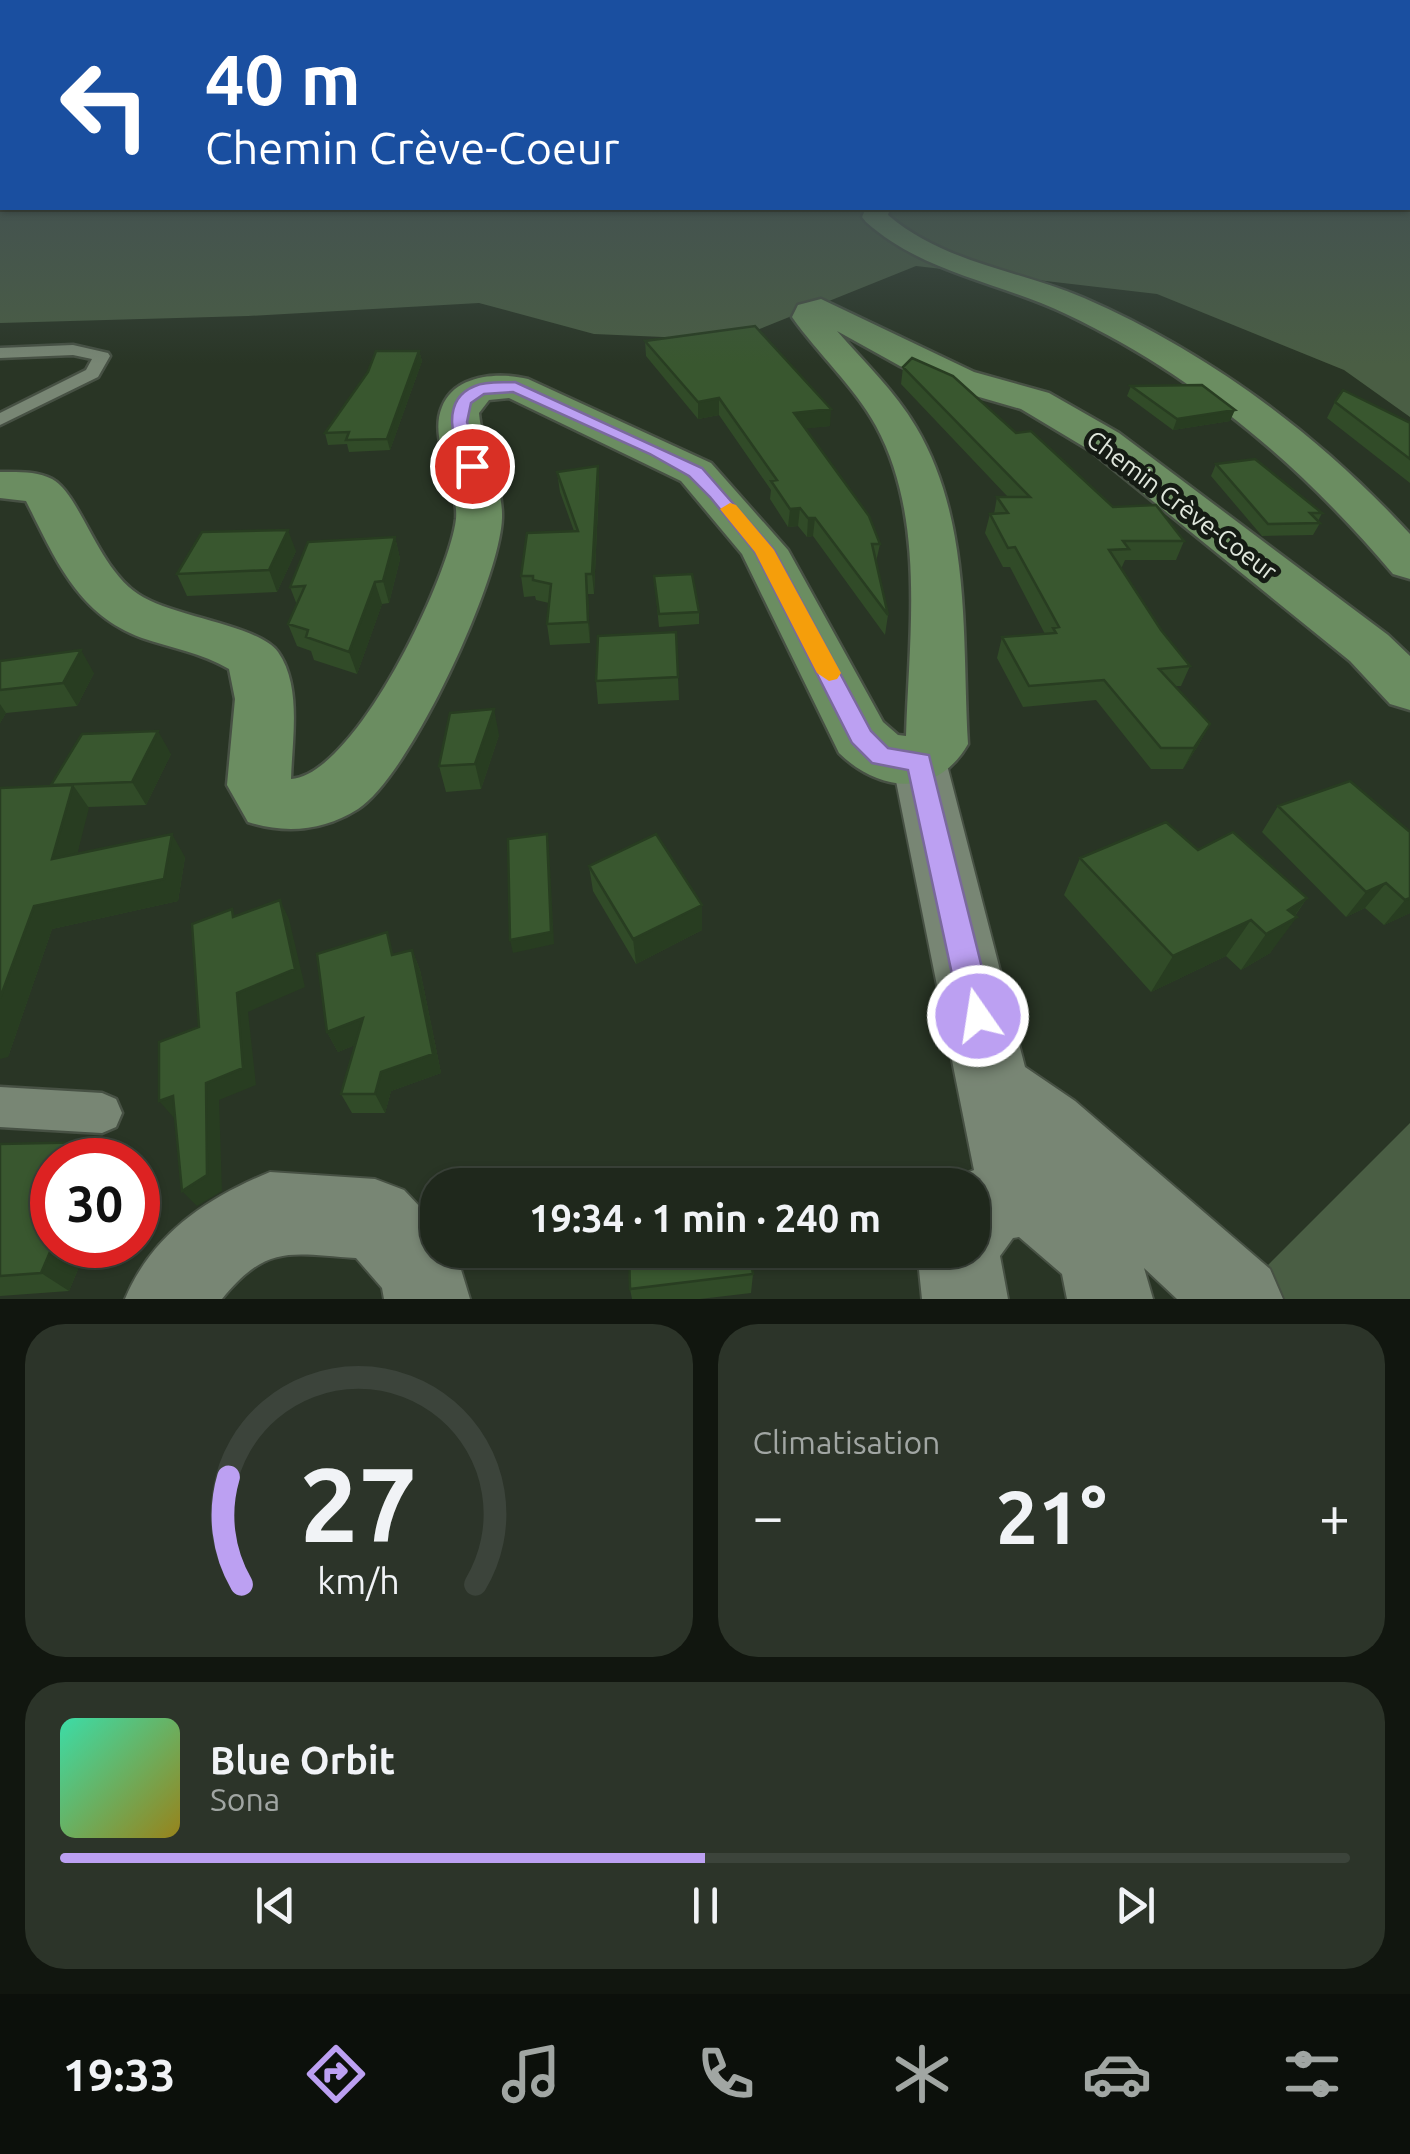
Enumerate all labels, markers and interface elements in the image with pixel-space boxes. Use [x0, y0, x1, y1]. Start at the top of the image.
icon: left [40, 40, 170, 170]
text: 40 m [205, 40, 361, 118]
text: Chemin Crève-Coeur [205, 122, 620, 173]
pin [430, 424, 515, 509]
street label: Chemin Crève-Coeur [1082, 425, 1283, 586]
icon: arrive [445, 439, 500, 494]
position arrow [926, 964, 1030, 1068]
speed limit sign: 30 [30, 1138, 160, 1268]
text: 19:34 · 1 min · 240 m [529, 1197, 881, 1239]
text: Climatisation [753, 1424, 940, 1460]
text: 27 [300, 1445, 417, 1562]
text: 21° [996, 1474, 1107, 1558]
text: − [753, 1485, 784, 1546]
text: + [1319, 1485, 1350, 1546]
text: km/h [317, 1561, 400, 1601]
text: Blue Orbit [210, 1739, 395, 1781]
text: Sona [210, 1781, 280, 1817]
icon: previous [248, 1878, 303, 1933]
icon: pause [678, 1878, 733, 1933]
icon: next [1108, 1878, 1163, 1933]
icon: directions [301, 2039, 371, 2109]
icon: music [496, 2039, 566, 2109]
icon: phone [691, 2039, 761, 2109]
icon: climate [887, 2039, 957, 2109]
icon: car [1082, 2039, 1152, 2109]
icon: filters [1277, 2039, 1347, 2109]
text: 19:33 [63, 2049, 175, 2100]

